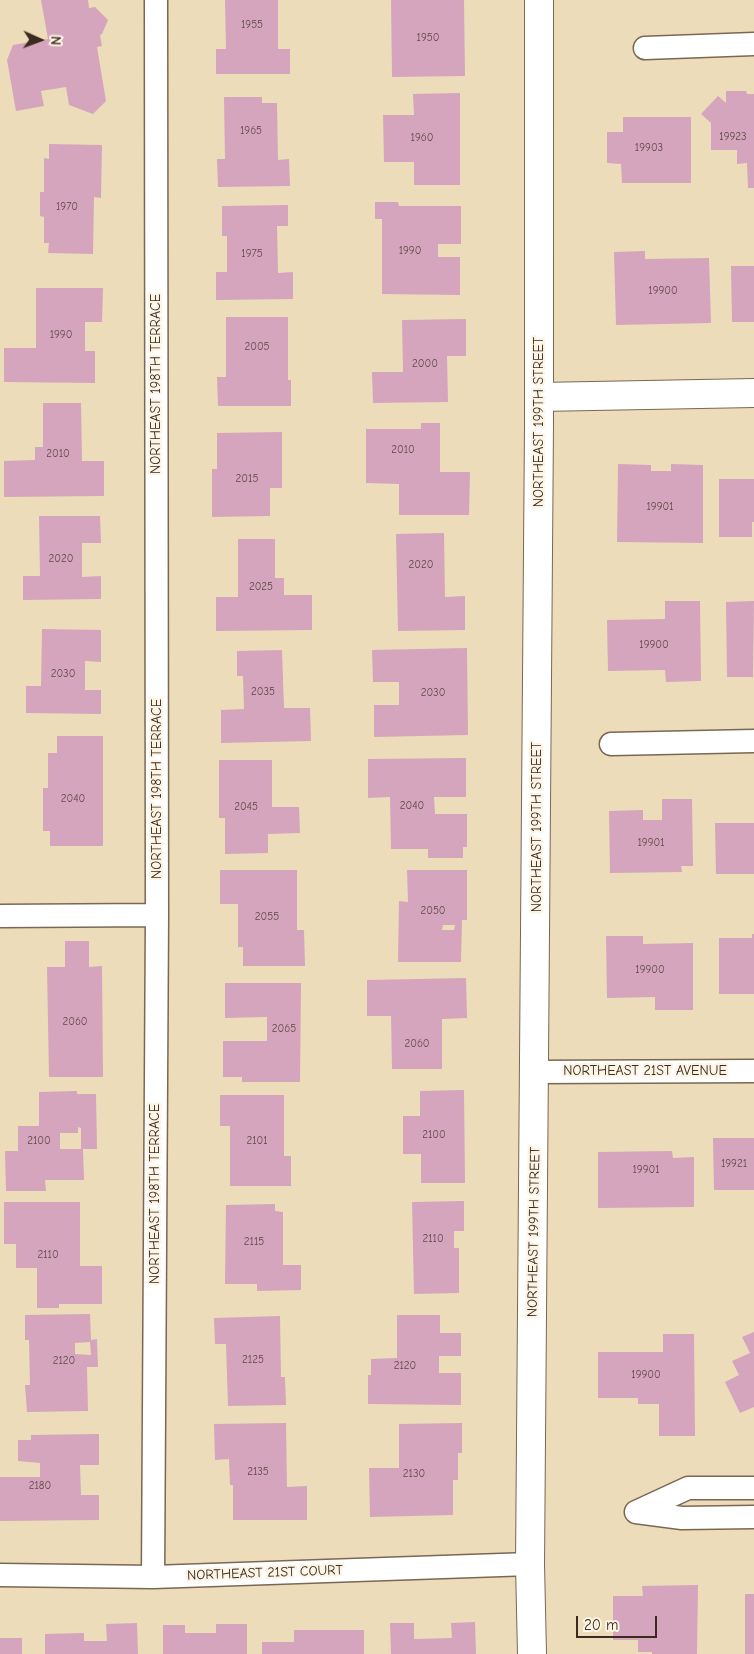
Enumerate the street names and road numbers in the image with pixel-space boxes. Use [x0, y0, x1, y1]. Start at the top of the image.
street label: NORTHEAST 198TH TERRACE [148, 294, 164, 474]
street label: NORTHEAST 199TH STREET [531, 337, 547, 507]
street label: NORTHEAST 198TH TERRACE [149, 699, 165, 879]
street label: NORTHEAST 199TH STREET [529, 742, 545, 912]
street label: NORTHEAST 21ST AVENUE [563, 1063, 727, 1079]
street label: NORTHEAST 198TH TERRACE [147, 1104, 163, 1284]
street label: NORTHEAST 199TH STREET [524, 1147, 544, 1317]
street label: NORTHEAST 21ST COURT [187, 1562, 343, 1584]

